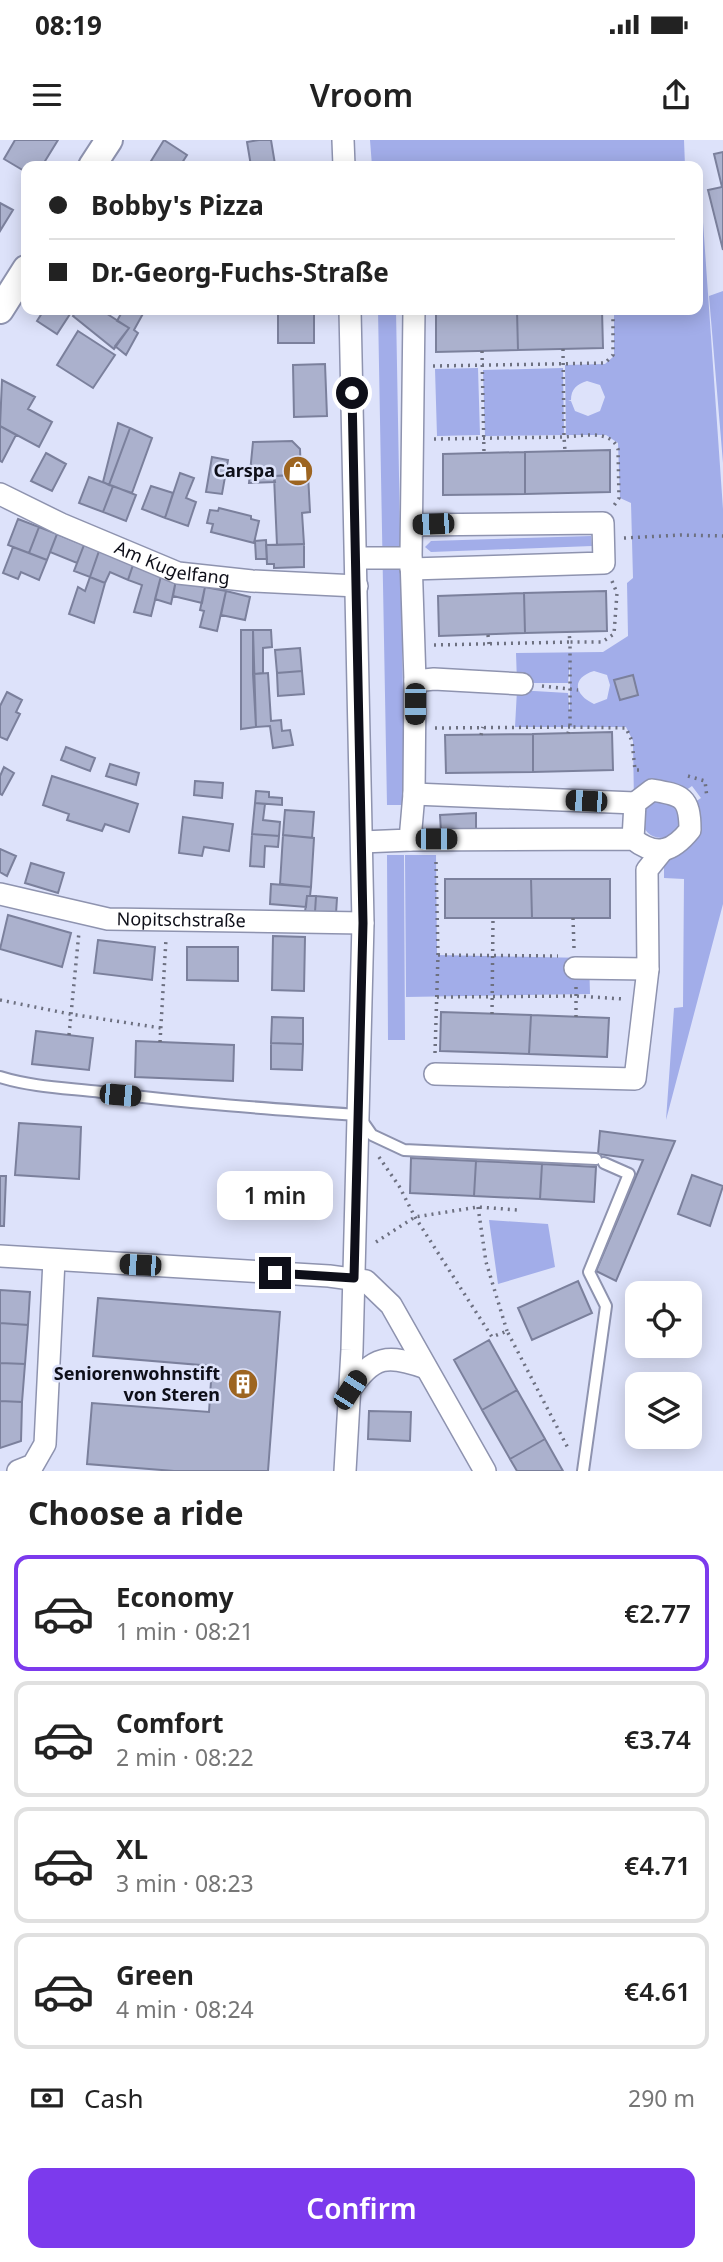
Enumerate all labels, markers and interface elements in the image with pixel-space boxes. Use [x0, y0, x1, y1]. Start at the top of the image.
text: 08:19 [35, 7, 102, 43]
text: Vroom [310, 73, 413, 116]
icon: menu [28, 76, 66, 114]
icon: share [657, 76, 695, 114]
text: Bobby's Pizza [91, 187, 264, 223]
text: Dr.-Georg-Fuchs-Straße [91, 254, 389, 290]
route start [336, 377, 368, 409]
shop icon: Carspa [281, 454, 315, 488]
place label: Carspa [213, 458, 275, 482]
car [412, 513, 455, 535]
street label: Am Kugelfang [111, 535, 231, 590]
car [405, 683, 426, 725]
car [565, 789, 608, 813]
car [416, 829, 458, 850]
street label: Nopitschstraße [116, 906, 246, 932]
car [99, 1083, 142, 1107]
callout: 1 min [217, 1172, 333, 1220]
text: 1 min [244, 1179, 306, 1211]
car [119, 1253, 162, 1277]
route end [259, 1257, 291, 1289]
map controls [625, 1281, 702, 1449]
button: locate [625, 1281, 702, 1358]
place label: Seniorenwohnstift von Steren [54, 1361, 220, 1406]
building icon: Seniorenwohnstift von Steren [226, 1367, 260, 1401]
car [330, 1367, 371, 1413]
button: layers [625, 1372, 702, 1449]
text: Choose a ride [28, 1491, 244, 1534]
text: Economy [116, 1579, 234, 1615]
icon: car [32, 1582, 95, 1645]
text: €2.77 [624, 1595, 691, 1631]
text: 1 min · 08:21 [116, 1615, 254, 1647]
text: Comfort [116, 1705, 224, 1741]
icon: car [32, 1708, 95, 1771]
text: €3.74 [624, 1721, 691, 1757]
text: 2 min · 08:22 [116, 1741, 254, 1773]
text: XL [116, 1831, 148, 1867]
icon: car [32, 1834, 95, 1897]
text: €4.71 [624, 1847, 691, 1883]
text: 3 min · 08:23 [116, 1867, 254, 1899]
text: Green [116, 1957, 194, 1993]
icon: car [32, 1960, 95, 2023]
text: €4.61 [624, 1973, 691, 2009]
text: 4 min · 08:24 [116, 1993, 254, 2025]
icon: cash [28, 2079, 66, 2117]
text: Cash [84, 2080, 144, 2116]
text: 290 m [628, 2082, 695, 2114]
button: Confirm [28, 2168, 695, 2248]

